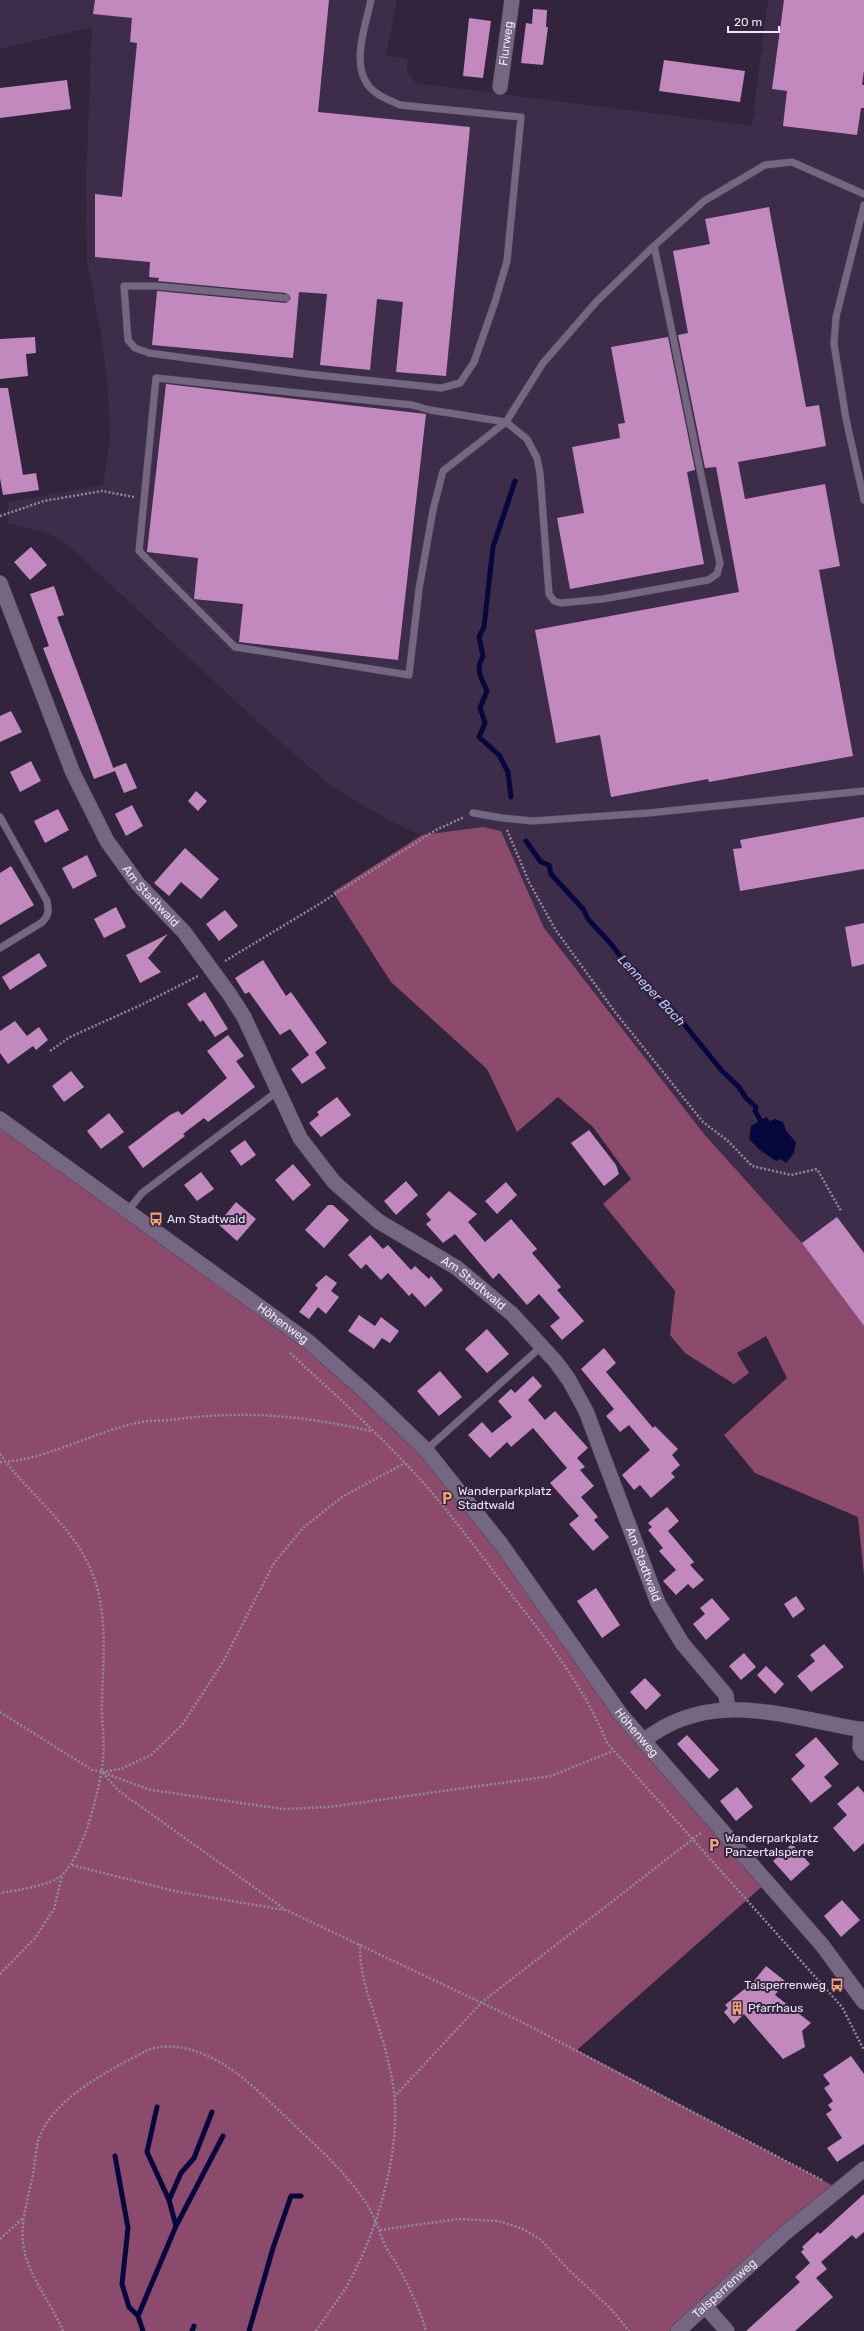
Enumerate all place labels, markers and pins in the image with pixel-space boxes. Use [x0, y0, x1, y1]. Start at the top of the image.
bus stop icon: Am Stadtwald [148, 1211, 164, 1227]
place label: Am Stadtwald [167, 1212, 245, 1226]
place label: Wanderparkplatz Stadtwald [458, 1484, 552, 1512]
parking icon: Wanderparkplatz Stadtwald [439, 1490, 455, 1506]
place label: Wanderparkplatz Panzertalsperre [725, 1831, 819, 1859]
parking icon: Wanderparkplatz Panzertalsperre [706, 1837, 722, 1853]
bus stop icon: Talsperrenweg [829, 1977, 845, 1993]
place label: Talsperrenweg [744, 1978, 826, 1992]
building icon: Pfarrhaus [729, 2000, 745, 2016]
place label: Pfarrhaus [748, 2001, 803, 2015]

